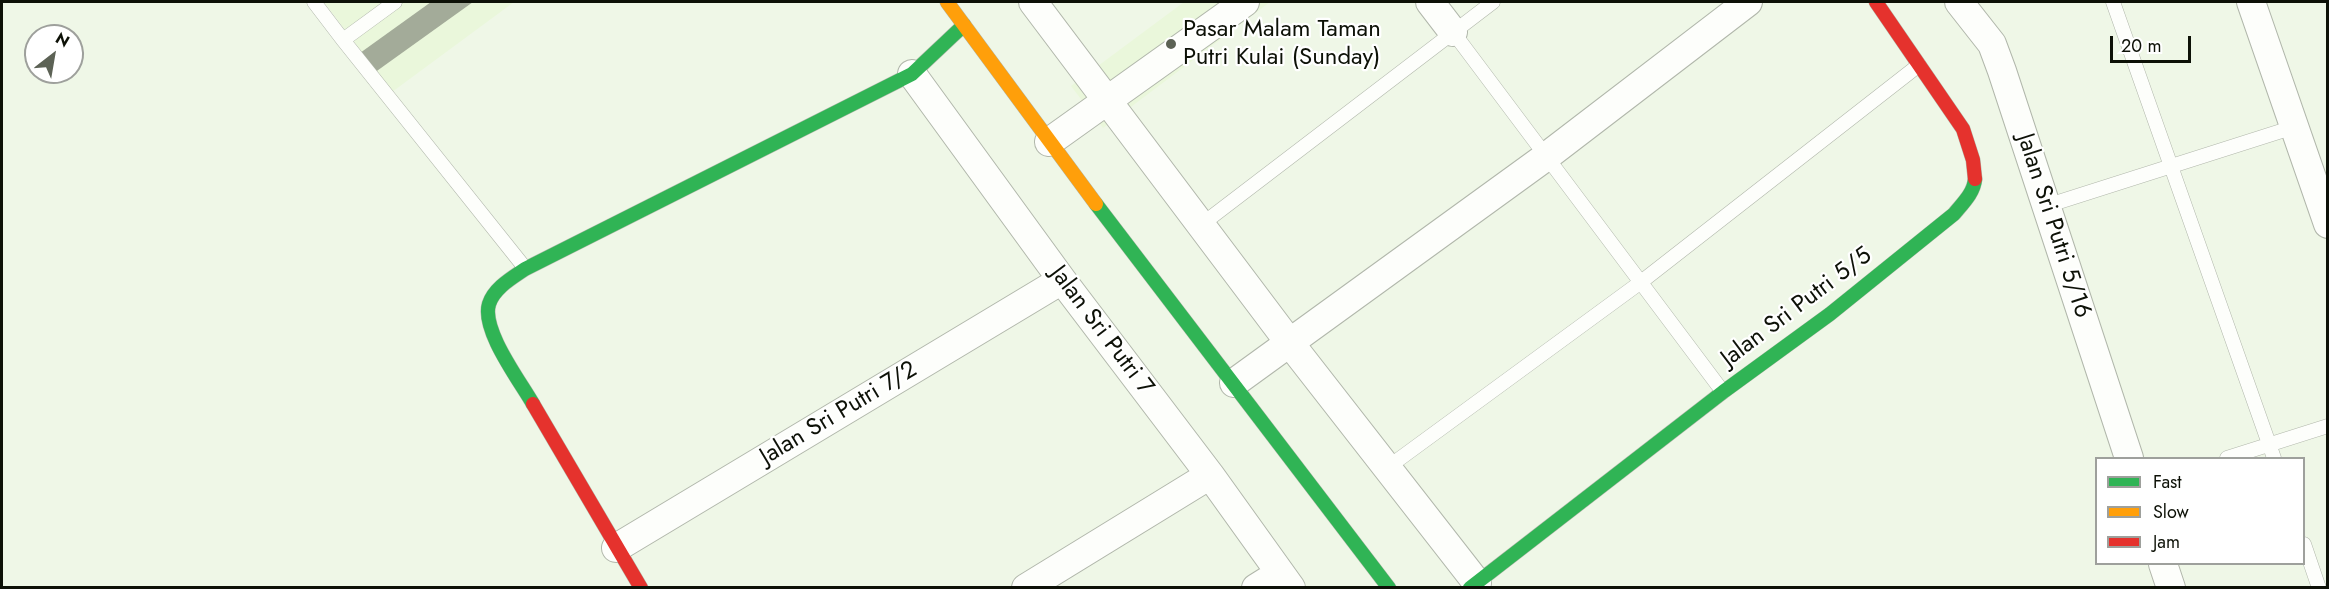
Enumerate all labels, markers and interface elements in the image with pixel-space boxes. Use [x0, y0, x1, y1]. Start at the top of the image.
place label: Pasar Malam Taman Putri Kulai (Sunday) [1183, 16, 1381, 72]
north arrow [24, 24, 84, 84]
scale bar [2113, 24, 2194, 62]
text: N [51, 27, 74, 53]
text: 20 m [2121, 33, 2161, 59]
marker: Pasar Malam Taman Putri Kulai (Sunday) [1164, 37, 1178, 51]
street label: Jalan Sri Putri 5/16 [2010, 130, 2096, 322]
street label: Jalan Sri Putri 5/5 [1716, 242, 1878, 374]
street label: Jalan Sri Putri 7 [1043, 261, 1159, 401]
street label: Jalan Sri Putri 7/2 [755, 356, 923, 472]
legend [2095, 457, 2305, 565]
text: Fast [2153, 469, 2182, 495]
text: Slow [2153, 499, 2189, 525]
text: Jam [2153, 529, 2180, 555]

